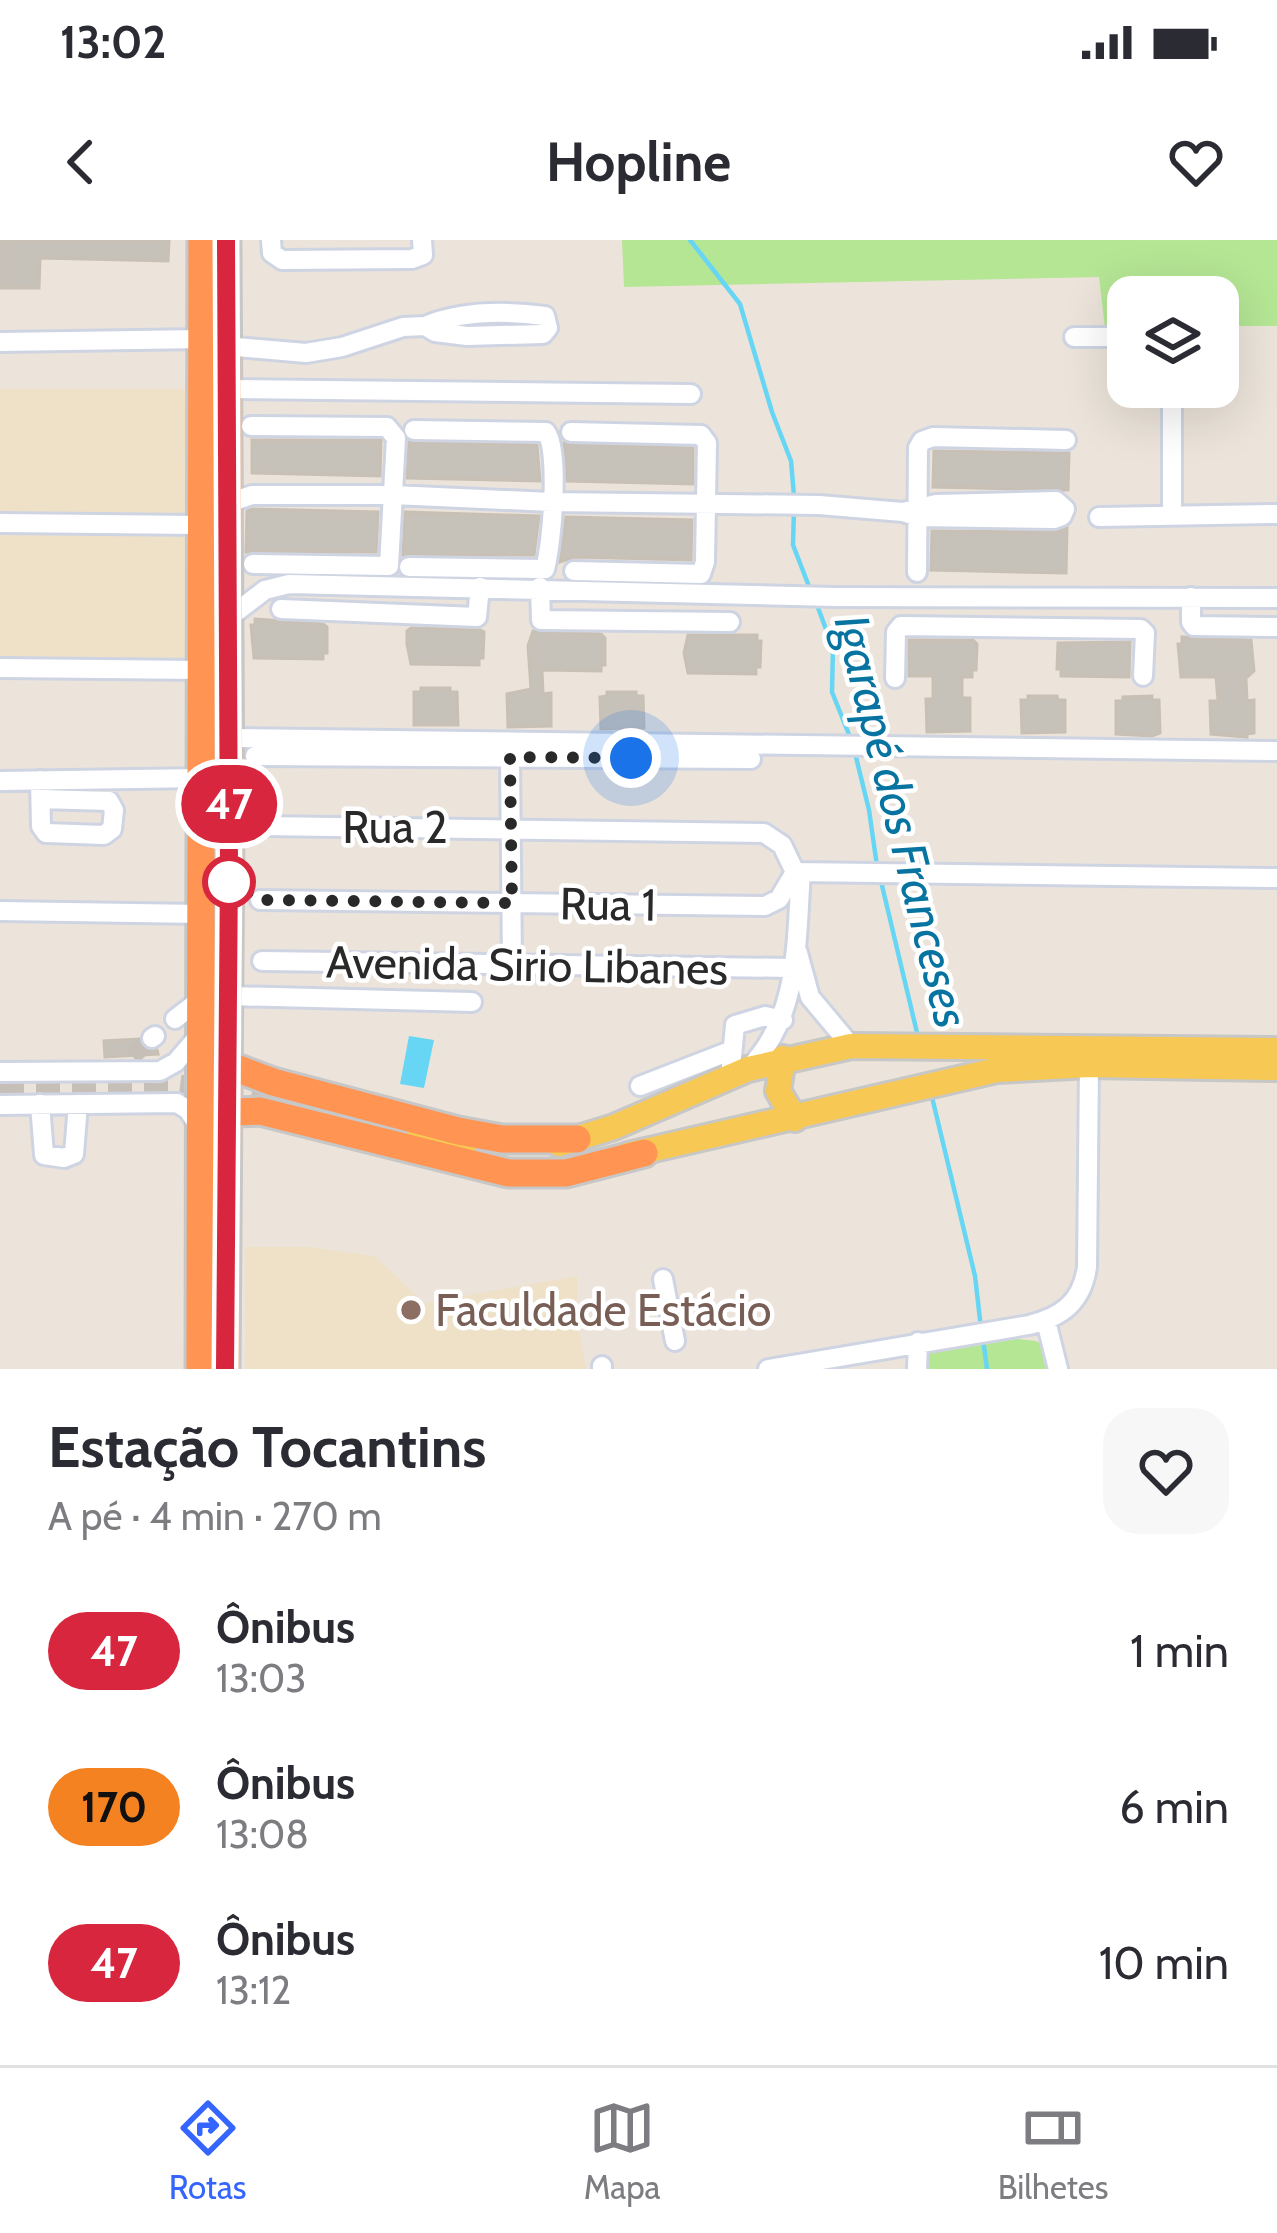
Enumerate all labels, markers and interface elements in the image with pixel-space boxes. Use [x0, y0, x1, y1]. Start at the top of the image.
text: 13:02 [60, 15, 166, 69]
icon: back [48, 129, 114, 195]
text: Hopline [546, 129, 731, 195]
icon: heart [1163, 129, 1229, 195]
map controls [1107, 276, 1239, 408]
button: layers [1107, 276, 1239, 408]
water label: Igarapé dos Franceses [823, 609, 981, 1033]
your location [601, 728, 661, 788]
line badge: 47 [175, 765, 283, 843]
text: 47 [205, 778, 253, 830]
street label: Rua 2 [342, 800, 448, 854]
unlabelled marker [204, 857, 254, 907]
street label: Rua 1 [559, 876, 657, 932]
street label: Avenida Sirio Libanes [326, 934, 728, 996]
place label: Faculdade Estácio [435, 1283, 772, 1337]
marker: Faculdade Estácio [398, 1297, 424, 1323]
button: heart [1103, 1408, 1229, 1534]
text: Estação Tocantins [48, 1412, 486, 1481]
text: A pé · 4 min · 270 m [48, 1492, 382, 1540]
text: Ônibus [216, 1600, 355, 1654]
text: 1 min [1130, 1624, 1229, 1678]
text: 47 [90, 1625, 138, 1677]
text: 13:03 [216, 1654, 306, 1702]
text: Ônibus [216, 1756, 355, 1810]
text: 6 min [1119, 1780, 1229, 1834]
text: 170 [81, 1781, 147, 1833]
text: 13:08 [216, 1810, 309, 1858]
text: Ônibus [216, 1912, 355, 1966]
text: 10 min [1099, 1936, 1229, 1990]
text: 47 [90, 1937, 138, 1989]
text: 13:12 [216, 1966, 291, 2014]
tab: Rotas [169, 2095, 246, 2207]
tab: Mapa [584, 2095, 660, 2207]
tab: Bilhetes [998, 2095, 1108, 2207]

